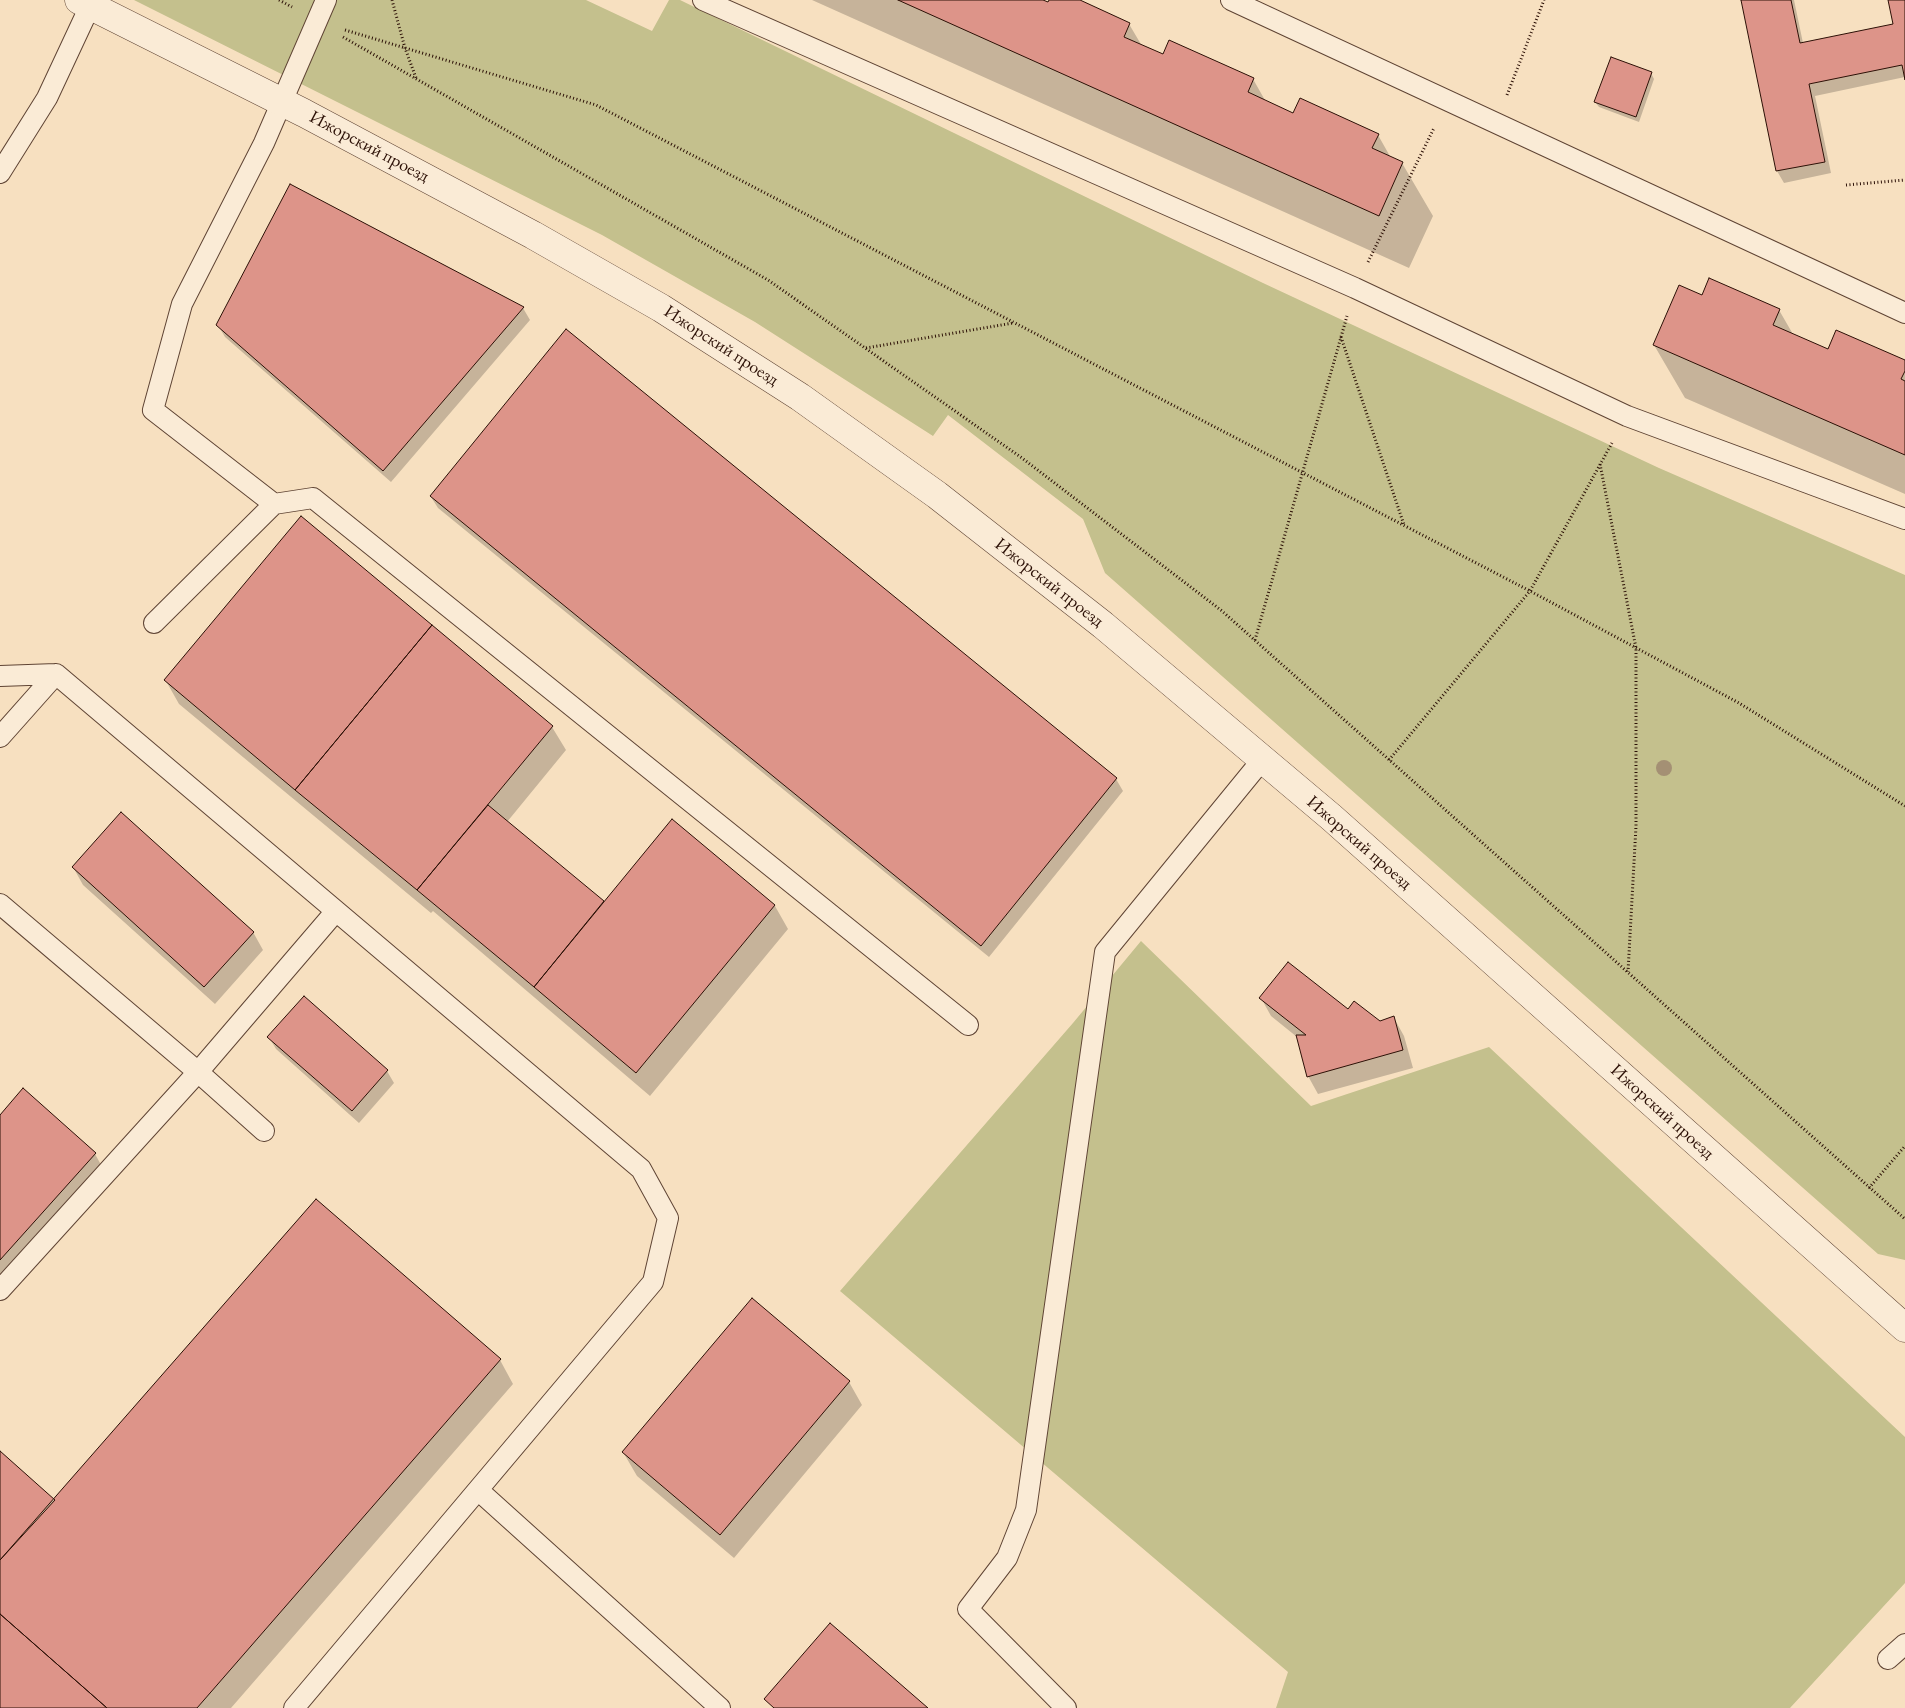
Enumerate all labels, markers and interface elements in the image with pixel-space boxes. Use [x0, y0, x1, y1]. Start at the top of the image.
street label: Ижорский проезд [305, 106, 433, 188]
street label: Ижорский проезд [660, 301, 782, 391]
street label: Ижорский проезд [990, 534, 1108, 632]
street label: Ижорский проезд [1302, 791, 1416, 895]
street label: Ижорский проезд [1606, 1060, 1718, 1164]

